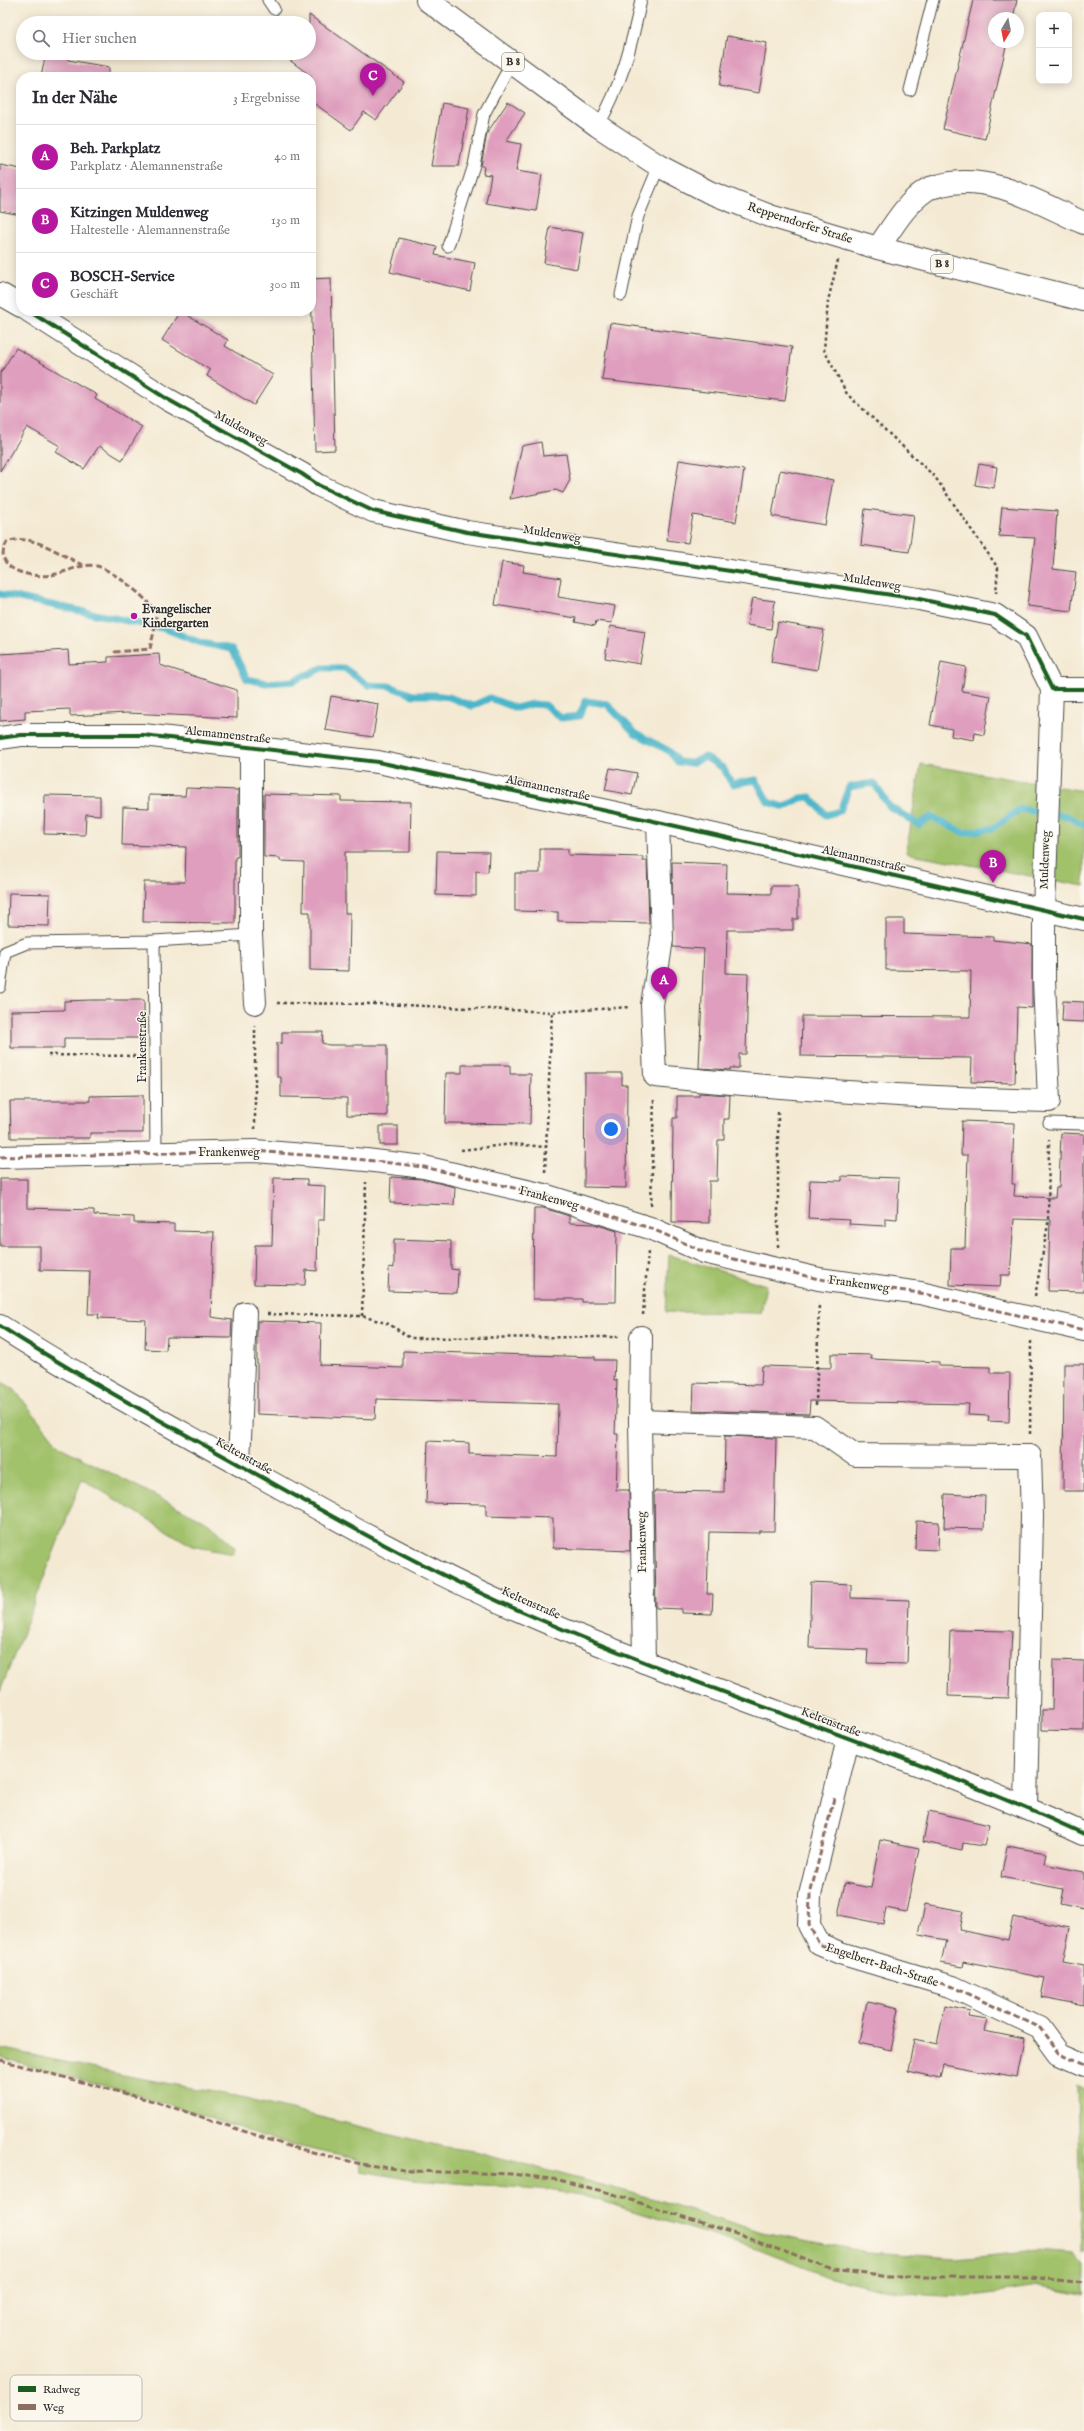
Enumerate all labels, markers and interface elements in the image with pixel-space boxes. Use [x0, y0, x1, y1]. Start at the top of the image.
north arrow [988, 12, 1024, 48]
map controls [1036, 12, 1072, 84]
button: + [1036, 12, 1072, 48]
search box [16, 16, 316, 60]
icon: search [30, 27, 52, 49]
text: Hier suchen [62, 29, 137, 48]
button: − [1036, 48, 1072, 84]
road number: B 8 [502, 53, 524, 71]
pin: C [360, 63, 386, 96]
text: In der Nähe [32, 88, 117, 109]
text: 3 Ergebnisse [233, 90, 300, 107]
text: Beh. Parkplatz [70, 139, 161, 158]
text: A [41, 148, 49, 165]
text: 40 m [274, 148, 300, 165]
text: Parkplatz · Alemannenstraße [70, 158, 223, 175]
street label: Repperndorfer Straße [745, 199, 855, 248]
text: Kitzingen Muldenweg [70, 203, 209, 222]
text: B [41, 212, 49, 229]
text: 130 m [271, 212, 300, 229]
text: Haltestelle · Alemannenstraße [70, 222, 230, 239]
road number: B 8 [931, 255, 953, 273]
text: BOSCH-Service [70, 267, 175, 286]
text: C [40, 276, 50, 293]
text: 300 m [269, 276, 300, 293]
text: Geschäft [70, 286, 118, 303]
street label: Muldenweg [212, 407, 271, 449]
street label: Muldenweg [522, 522, 583, 546]
street label: Muldenweg [842, 570, 903, 594]
place label: Evangelischer Kindergarten [142, 602, 212, 632]
marker: Evangelischer Kindergarten [129, 611, 139, 621]
street label: Alemannenstraße [184, 723, 272, 747]
street label: Alemannenstraße [504, 772, 592, 804]
street label: Muldenweg [1036, 830, 1054, 890]
street label: Alemannenstraße [820, 842, 908, 876]
pin: B [980, 850, 1006, 883]
pin: A [651, 967, 677, 1000]
street label: Frankenstraße [135, 1011, 150, 1083]
your location [601, 1119, 621, 1139]
street label: Frankenweg [198, 1145, 260, 1160]
street label: Frankenweg [517, 1183, 581, 1213]
street label: Frankenweg [828, 1272, 891, 1296]
street label: Keltenstraße [213, 1434, 276, 1478]
street label: Frankenweg [634, 1511, 650, 1573]
street label: Keltenstraße [499, 1583, 563, 1623]
street label: Keltenstraße [799, 1704, 864, 1740]
street label: Engelbert-Bach-Straße [824, 1940, 941, 1990]
legend [10, 2375, 142, 2421]
text: Radweg [43, 2383, 81, 2397]
text: Weg [43, 2401, 65, 2415]

